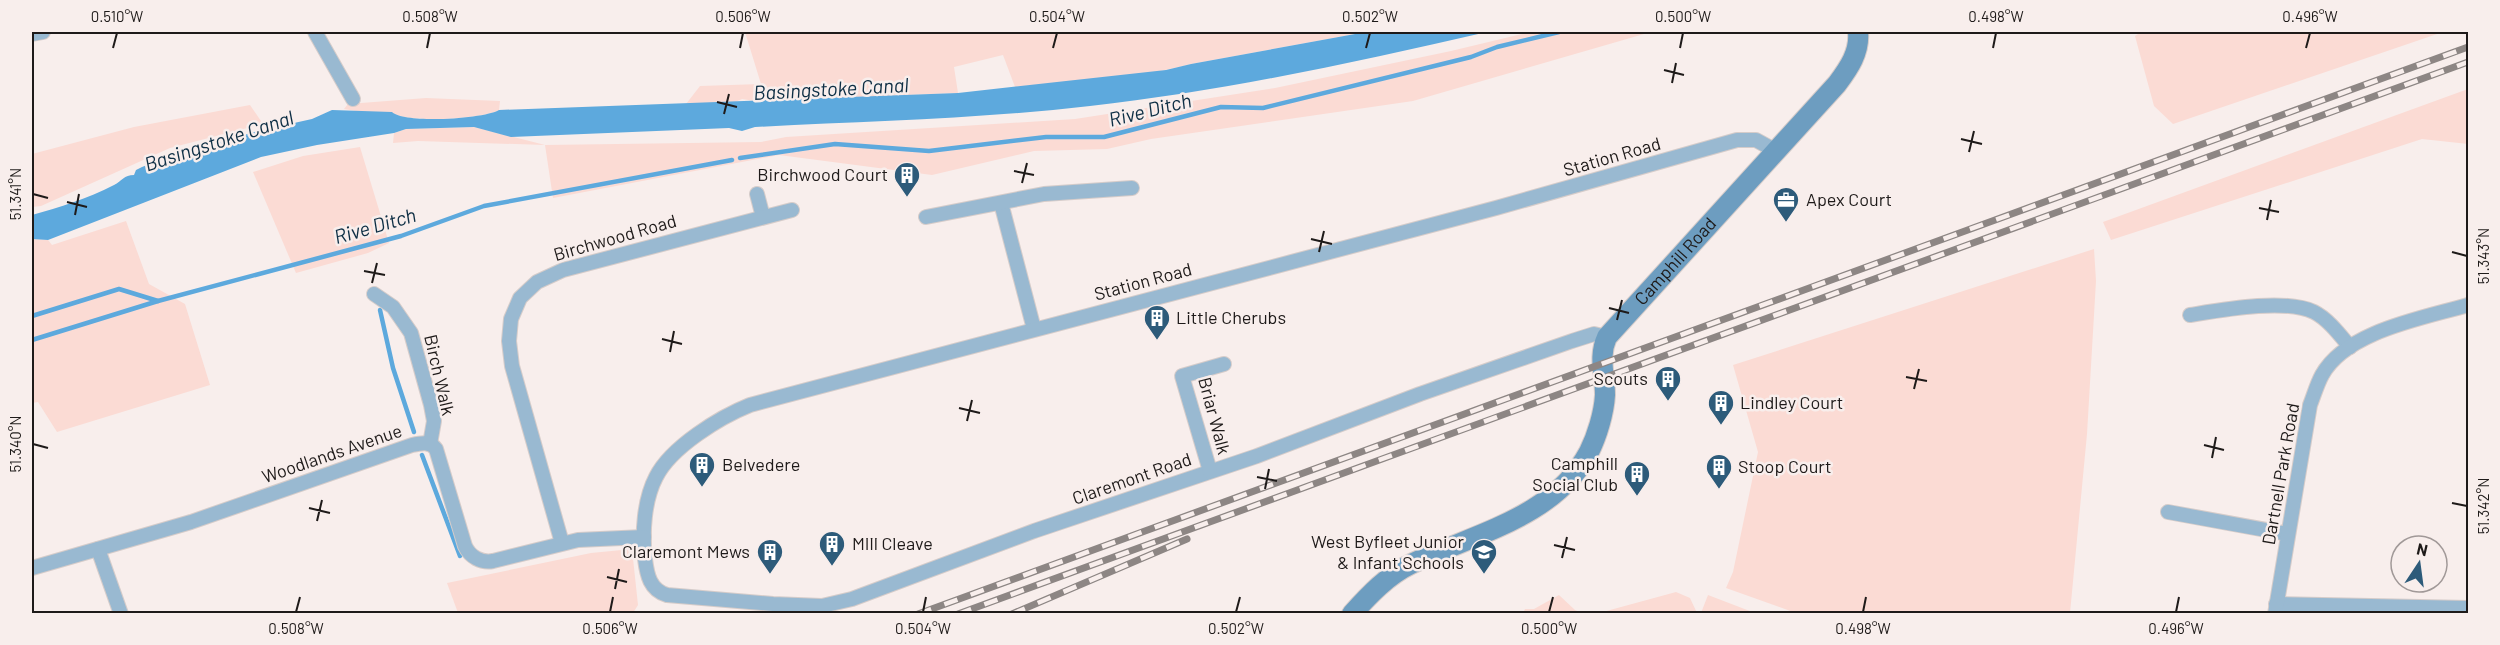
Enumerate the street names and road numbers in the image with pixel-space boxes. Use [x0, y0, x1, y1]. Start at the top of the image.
street label: Station Road [1561, 132, 1663, 180]
street label: Birchwood Road [551, 209, 679, 265]
street label: Camphill Road [1630, 212, 1720, 309]
street label: Station Road [1091, 257, 1194, 305]
street label: Birch Walk [420, 332, 460, 417]
street label: Briar Walk [1194, 375, 1236, 457]
street label: Dartnell Park Road [2257, 401, 2303, 546]
street label: Woodlands Avenue [259, 419, 405, 487]
street label: Claremont Road [1069, 447, 1194, 509]

